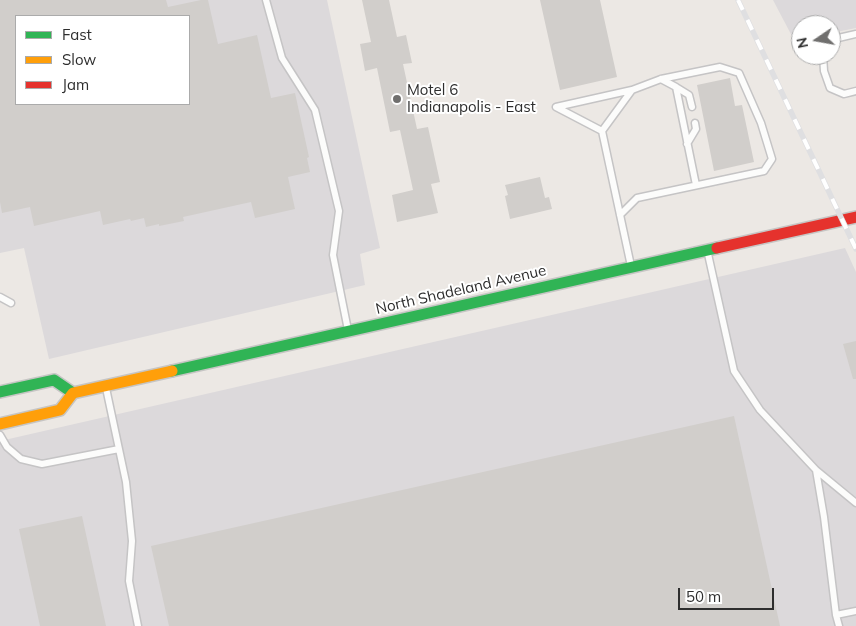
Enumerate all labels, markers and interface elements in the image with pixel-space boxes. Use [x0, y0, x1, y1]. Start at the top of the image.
legend [15, 15, 190, 105]
north arrow [791, 15, 841, 65]
text: Fast [62, 25, 92, 44]
text: N [792, 36, 812, 50]
text: Slow [62, 50, 96, 69]
text: Jam [62, 75, 89, 94]
place label: Motel 6 Indianapolis - East [407, 81, 536, 116]
marker: Motel 6 Indianapolis - East [391, 93, 403, 105]
street label: North Shadeland Avenue [374, 262, 548, 318]
scale bar [681, 578, 777, 610]
text: 50 m [686, 587, 721, 606]

